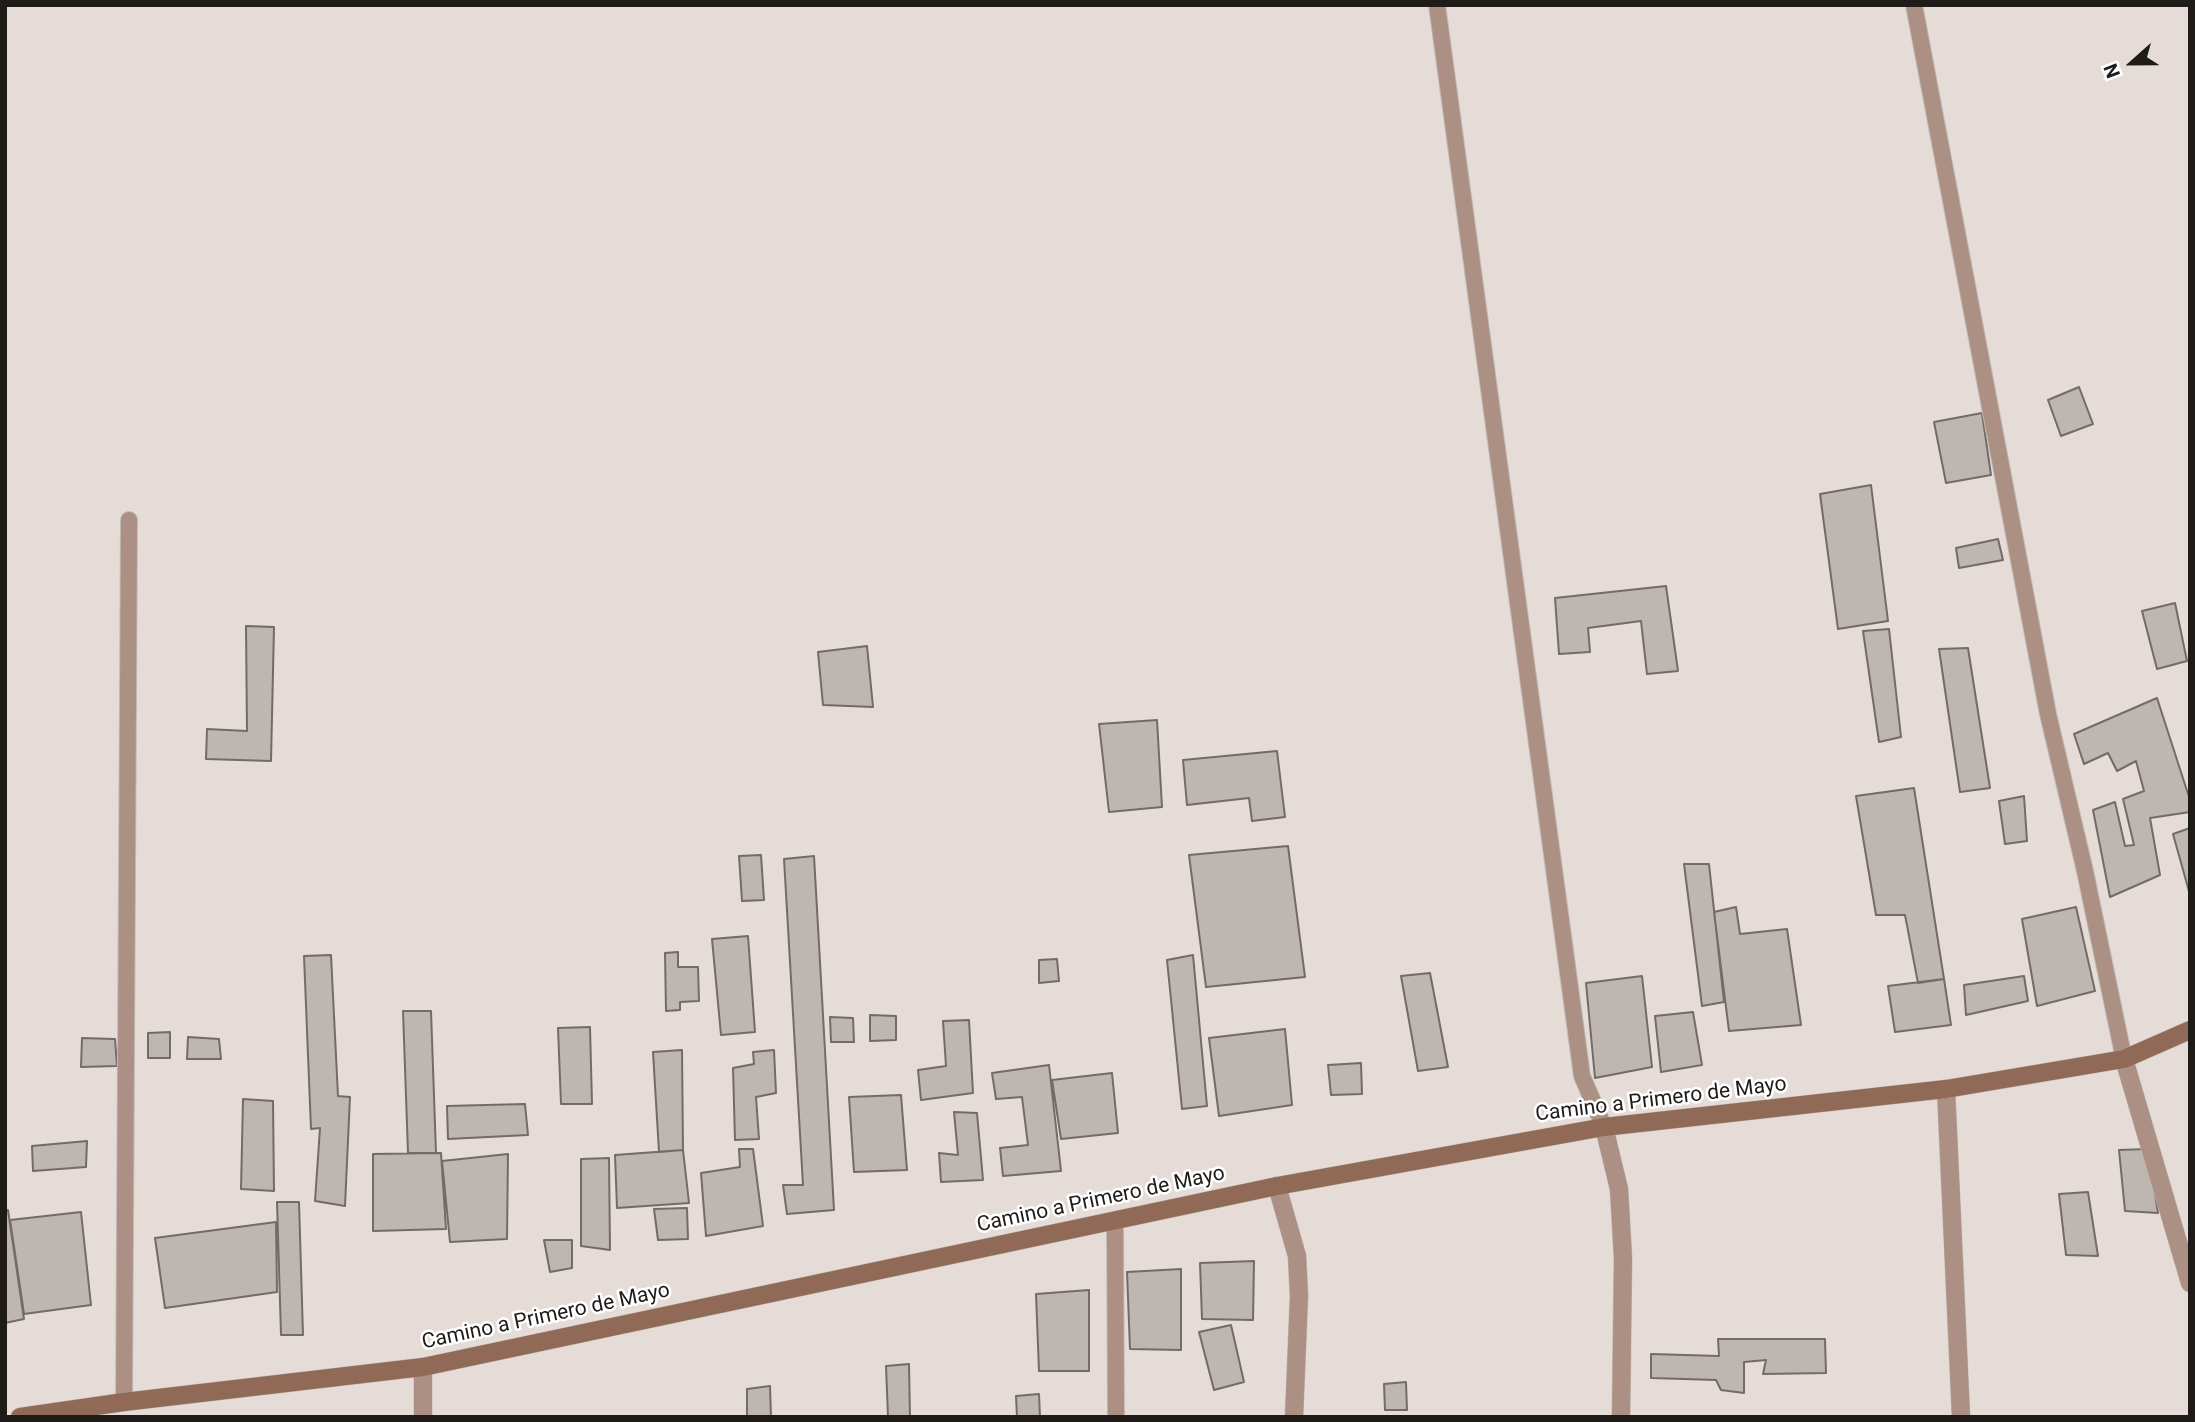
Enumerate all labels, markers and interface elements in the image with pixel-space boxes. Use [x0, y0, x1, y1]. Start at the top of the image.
north arrow [2097, 28, 2167, 98]
text: N [2099, 60, 2125, 81]
street label: Camino a Primero de Mayo [1534, 1072, 1788, 1128]
street label: Camino a Primero de Mayo [975, 1161, 1227, 1239]
street label: Camino a Primero de Mayo [420, 1278, 672, 1356]

